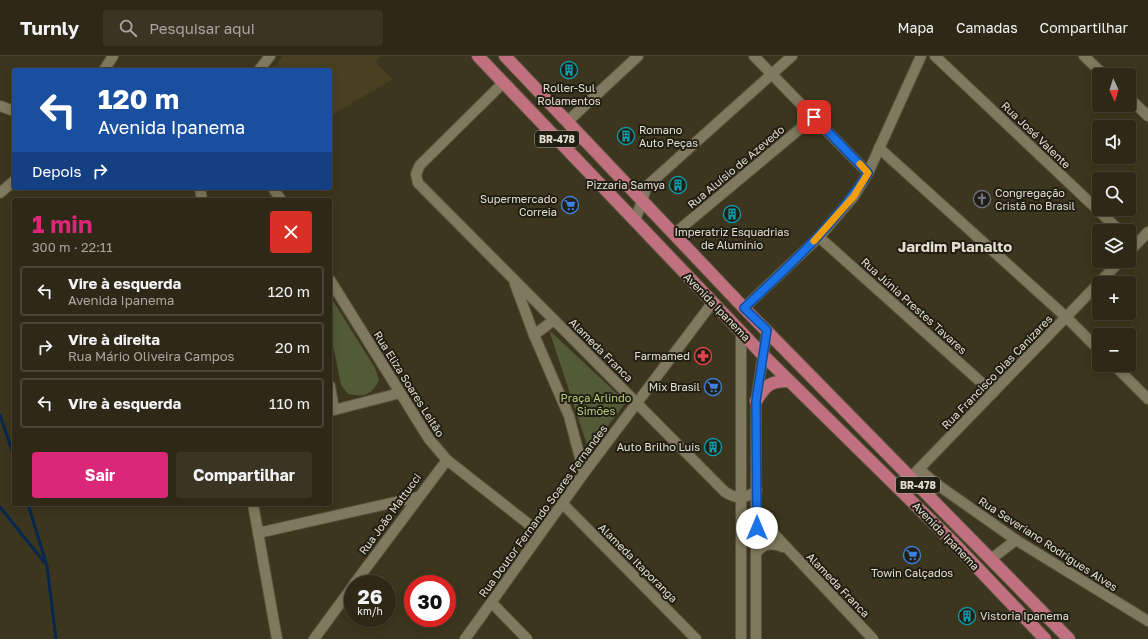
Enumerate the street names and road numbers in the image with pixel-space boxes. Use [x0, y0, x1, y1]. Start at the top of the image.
street label: Rua José Valente [999, 98, 1073, 171]
street label: Rua Aluísio de Azevedo [685, 122, 787, 211]
road number: BR-478 [535, 131, 579, 147]
street label: Rua Júnia Prestes Tavares [859, 255, 970, 357]
street label: Avenida Ipanema [681, 270, 753, 344]
street label: Rua Francisco Dias Canizares [939, 312, 1055, 431]
street label: Alameda Franca [567, 315, 636, 384]
street label: Rua Eliza Soares Leitão [371, 328, 448, 439]
street label: Rua Doutor Fernando Soares Fernandes [476, 422, 610, 599]
street label: Rua João Mattucci [356, 471, 423, 557]
road number: BR-478 [896, 477, 940, 493]
street label: Rua Severiano Rodrigues Alves [976, 494, 1120, 593]
street label: Avenida Ipanema [910, 499, 982, 573]
street label: Alameda Itaporanga [596, 520, 681, 605]
street label: Alameda Franca [804, 550, 872, 620]

